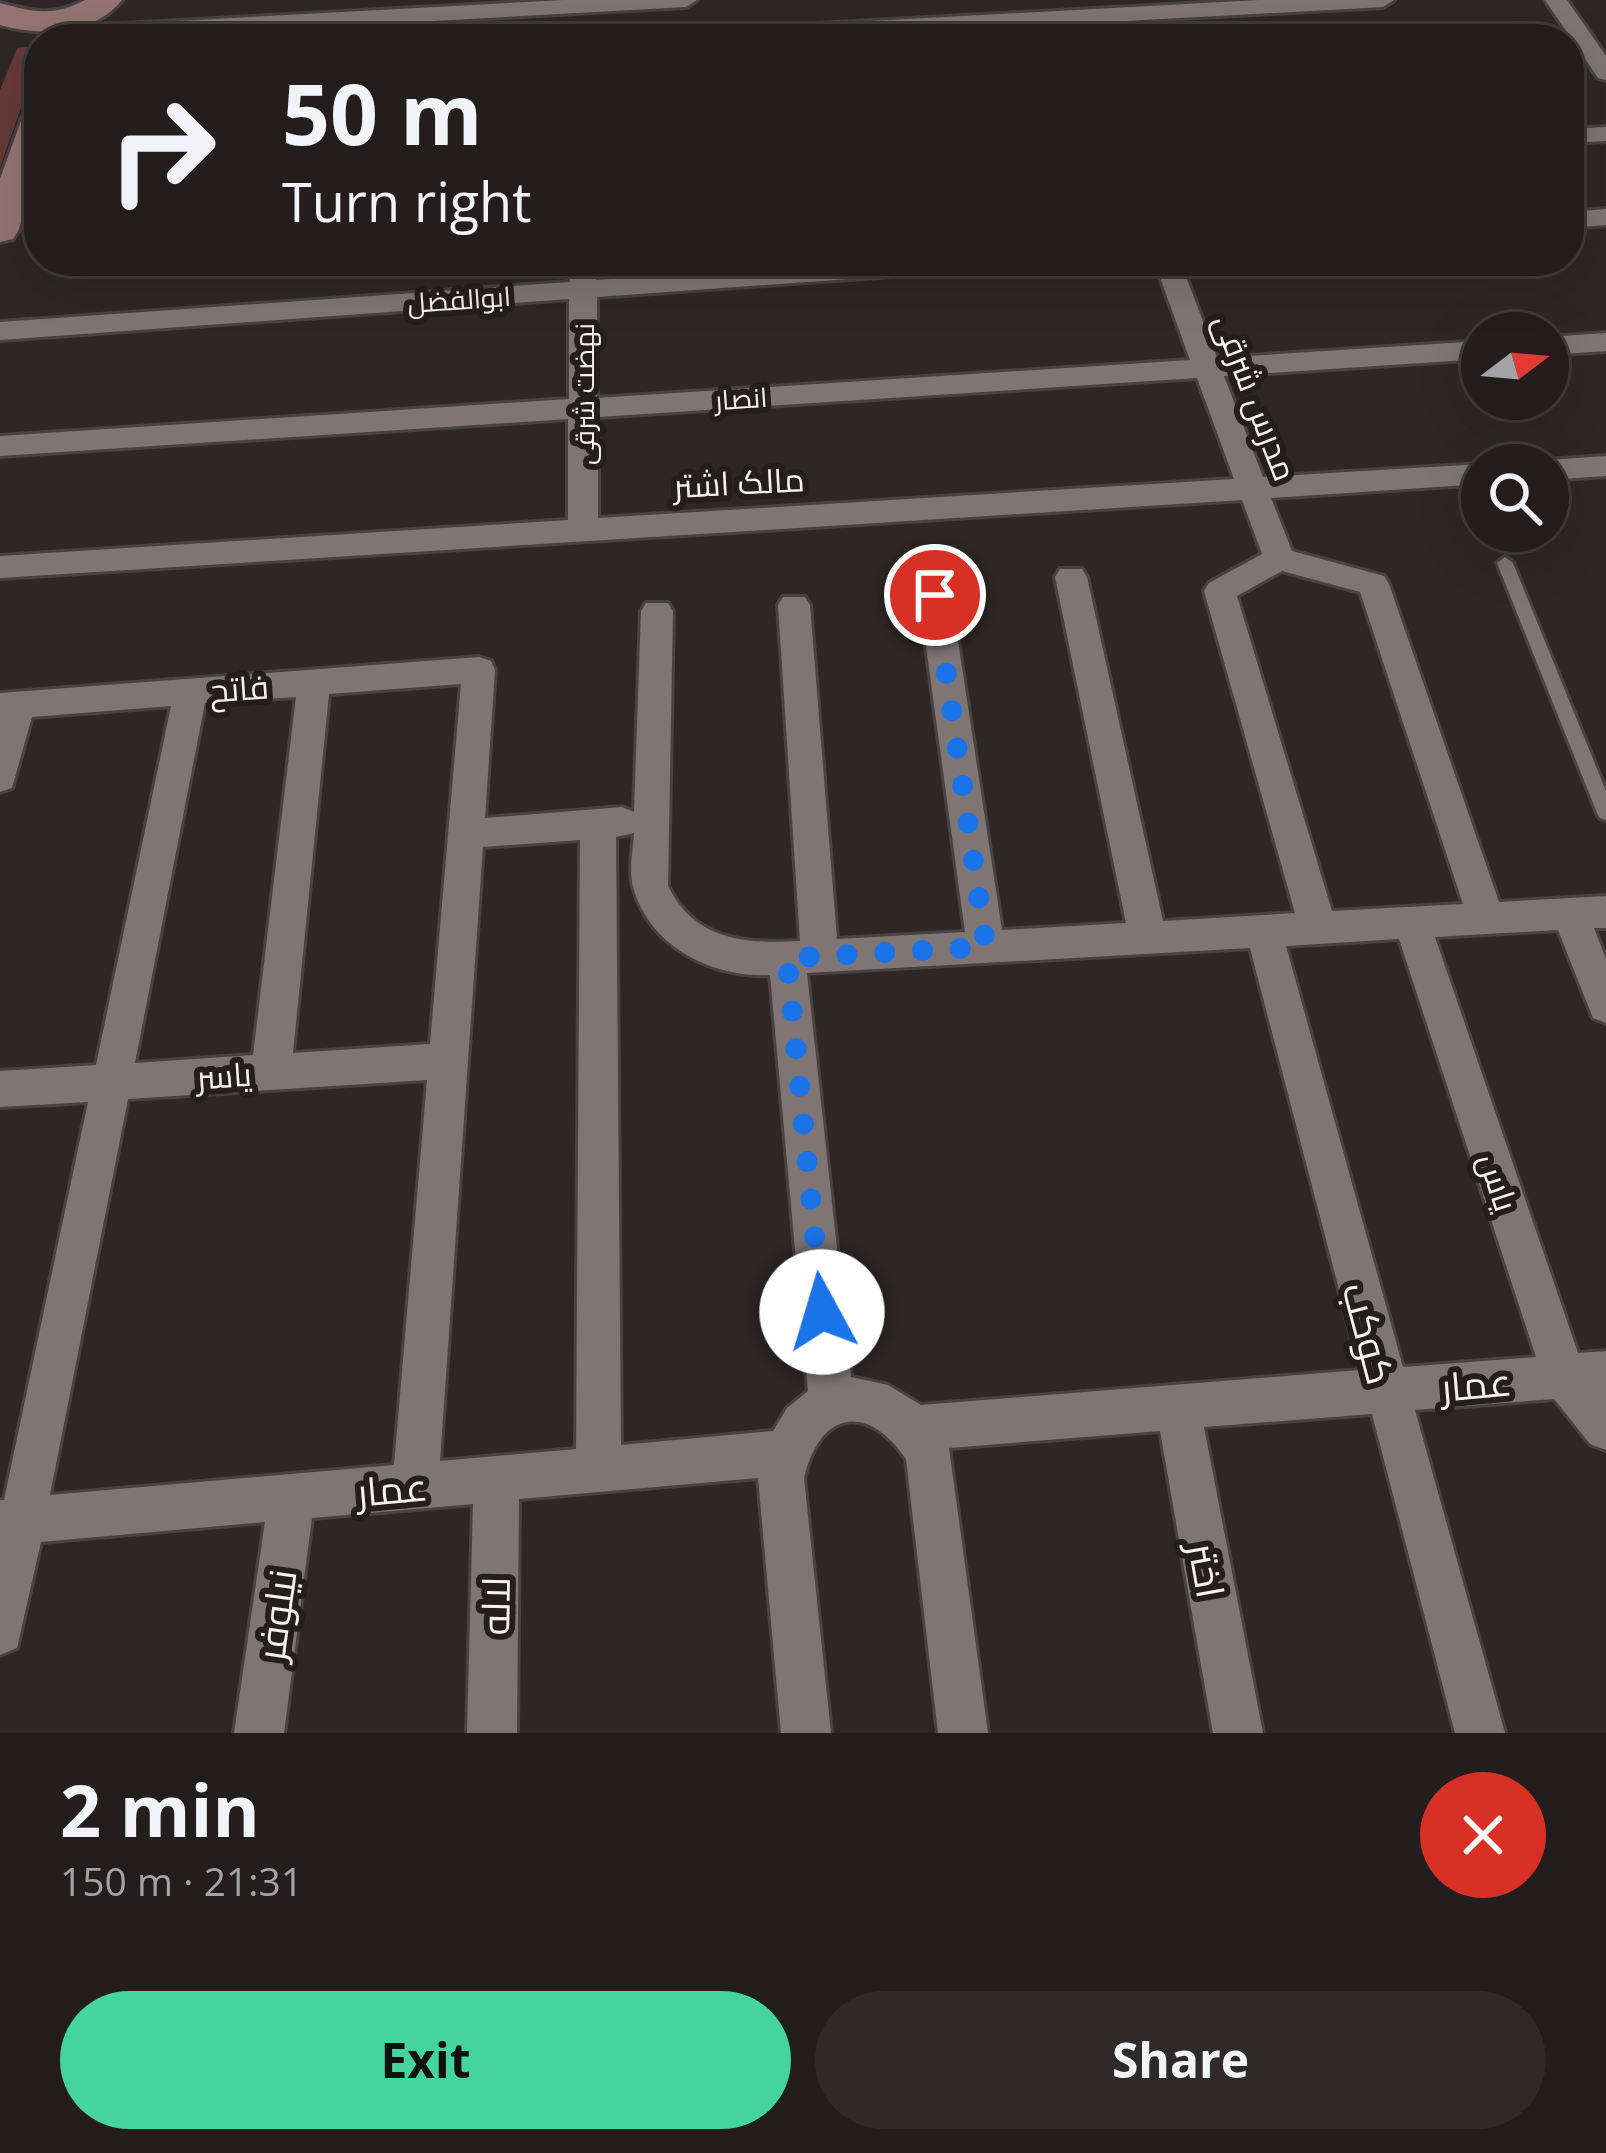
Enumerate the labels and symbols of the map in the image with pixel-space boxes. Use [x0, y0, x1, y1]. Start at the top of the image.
street label: ابوالفضل [406, 277, 512, 321]
street label: مدرس شرقی [1204, 307, 1308, 487]
north arrow [1461, 312, 1569, 420]
street label: نهضت شرقی [565, 323, 602, 465]
street label: انصار [711, 378, 769, 418]
street label: مالک اشتر [670, 456, 806, 508]
pin [884, 544, 986, 646]
street label: فاتح [208, 663, 270, 714]
street label: یاسر [193, 1051, 253, 1100]
street label: یاس [1469, 1147, 1529, 1217]
position arrow [759, 1249, 885, 1375]
street label: کوکب [1331, 1276, 1409, 1390]
street label: عمار [1436, 1353, 1514, 1413]
street label: عمار [352, 1458, 430, 1518]
street label: اختر [1177, 1536, 1239, 1602]
street label: نیلوفر [242, 1566, 308, 1666]
street label: لاله [467, 1576, 521, 1636]

